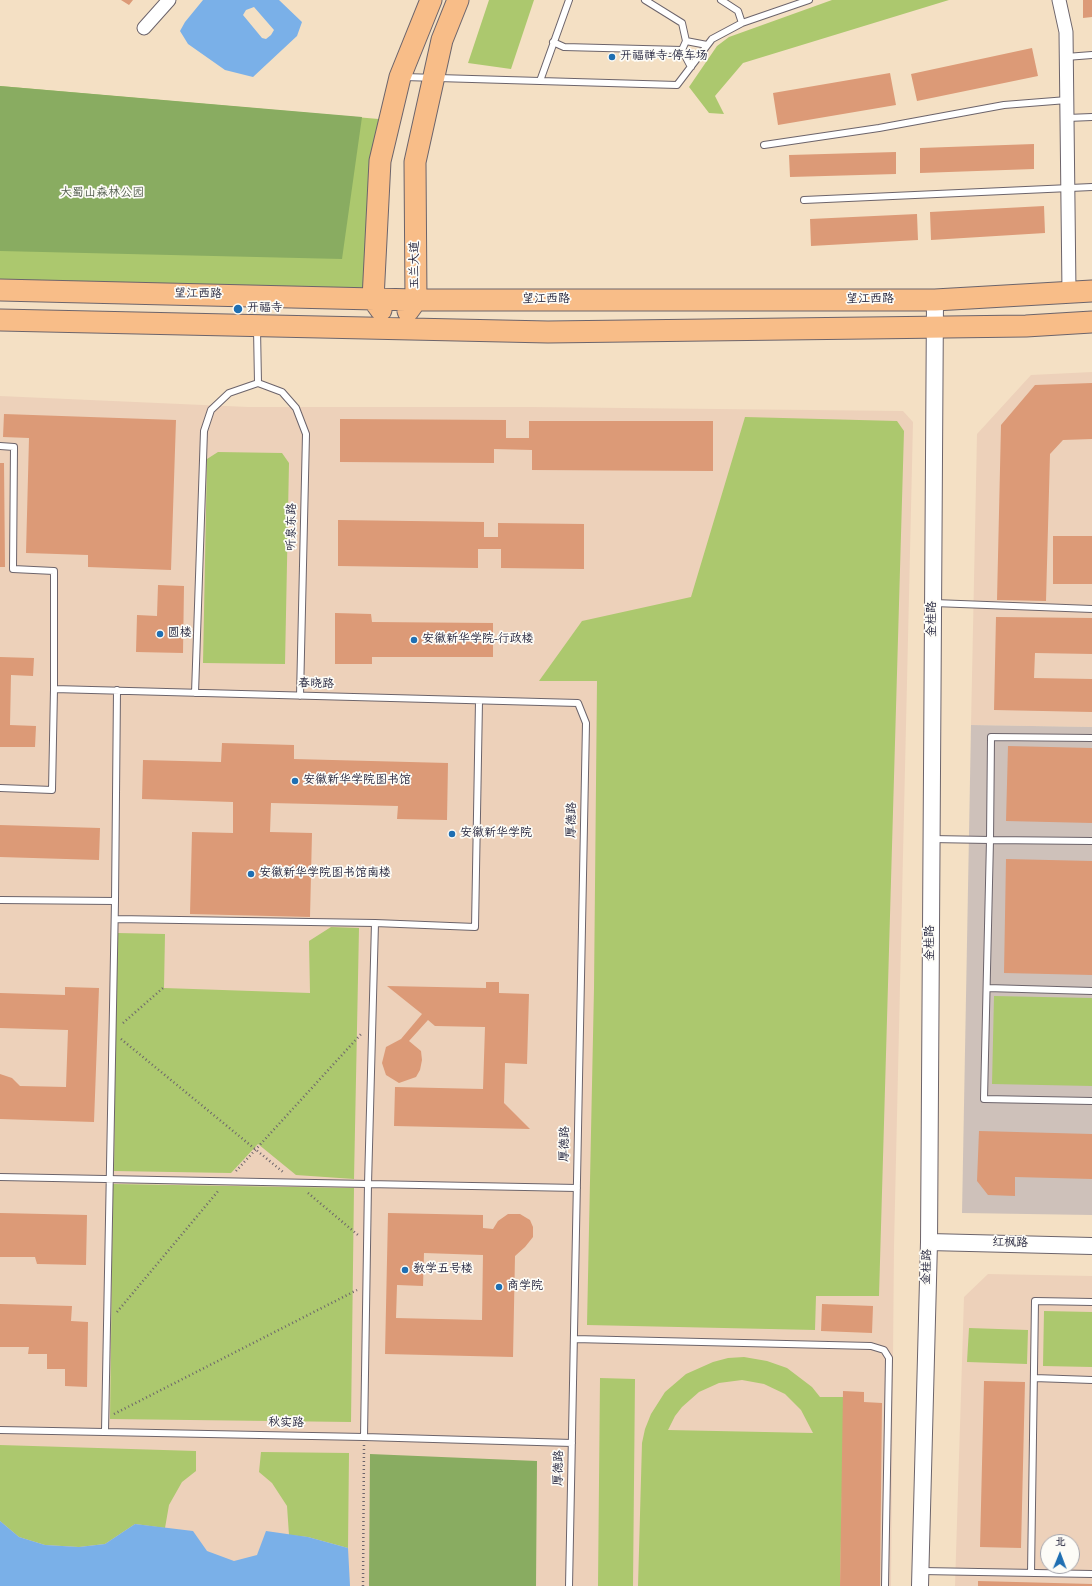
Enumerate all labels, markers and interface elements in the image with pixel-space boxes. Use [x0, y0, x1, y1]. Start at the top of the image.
place label: 开福禅寺-停车场 [620, 50, 708, 64]
marker: 开福禅寺-停车场 [607, 52, 617, 62]
park label: 大蜀山森林公园 [60, 187, 144, 201]
street label: 玉兰大道 [409, 241, 423, 289]
street label: 望江西路 [174, 287, 222, 303]
street label: 望江西路 [522, 293, 570, 307]
street label: 望江西路 [846, 293, 894, 307]
place label: 开福寺 [247, 302, 283, 316]
marker: 开福寺 [232, 303, 244, 315]
street label: 听泉东路 [285, 503, 301, 551]
street label: 金桂路 [926, 601, 940, 637]
place label: 圆楼 [168, 627, 192, 641]
marker: 圆楼 [155, 629, 165, 639]
place label: 安徽新华学院-行政楼 [422, 633, 534, 647]
marker: 安徽新华学院-行政楼 [409, 635, 419, 645]
street label: 春晓路 [298, 677, 334, 693]
place label: 安徽新华学院图书馆 [303, 774, 411, 788]
marker: 安徽新华学院图书馆 [290, 776, 300, 786]
street label: 厚德路 [565, 802, 581, 838]
place label: 安徽新华学院 [460, 827, 532, 841]
marker: 安徽新华学院 [447, 829, 457, 839]
place label: 安徽新华学院图书馆南楼 [259, 867, 391, 881]
marker: 安徽新华学院图书馆南楼 [246, 869, 256, 879]
street label: 金桂路 [924, 925, 938, 961]
street label: 厚德路 [558, 1126, 574, 1162]
street label: 红枫路 [992, 1236, 1028, 1252]
street label: 金桂路 [920, 1249, 936, 1285]
place label: 教学五号楼 [413, 1263, 473, 1277]
marker: 教学五号楼 [400, 1265, 410, 1275]
place label: 商学院 [507, 1280, 543, 1294]
marker: 商学院 [494, 1282, 504, 1292]
street label: 秋实路 [268, 1416, 304, 1432]
street label: 厚德路 [552, 1450, 568, 1486]
north arrow [1040, 1534, 1080, 1574]
text: 北 [1055, 1537, 1066, 1549]

